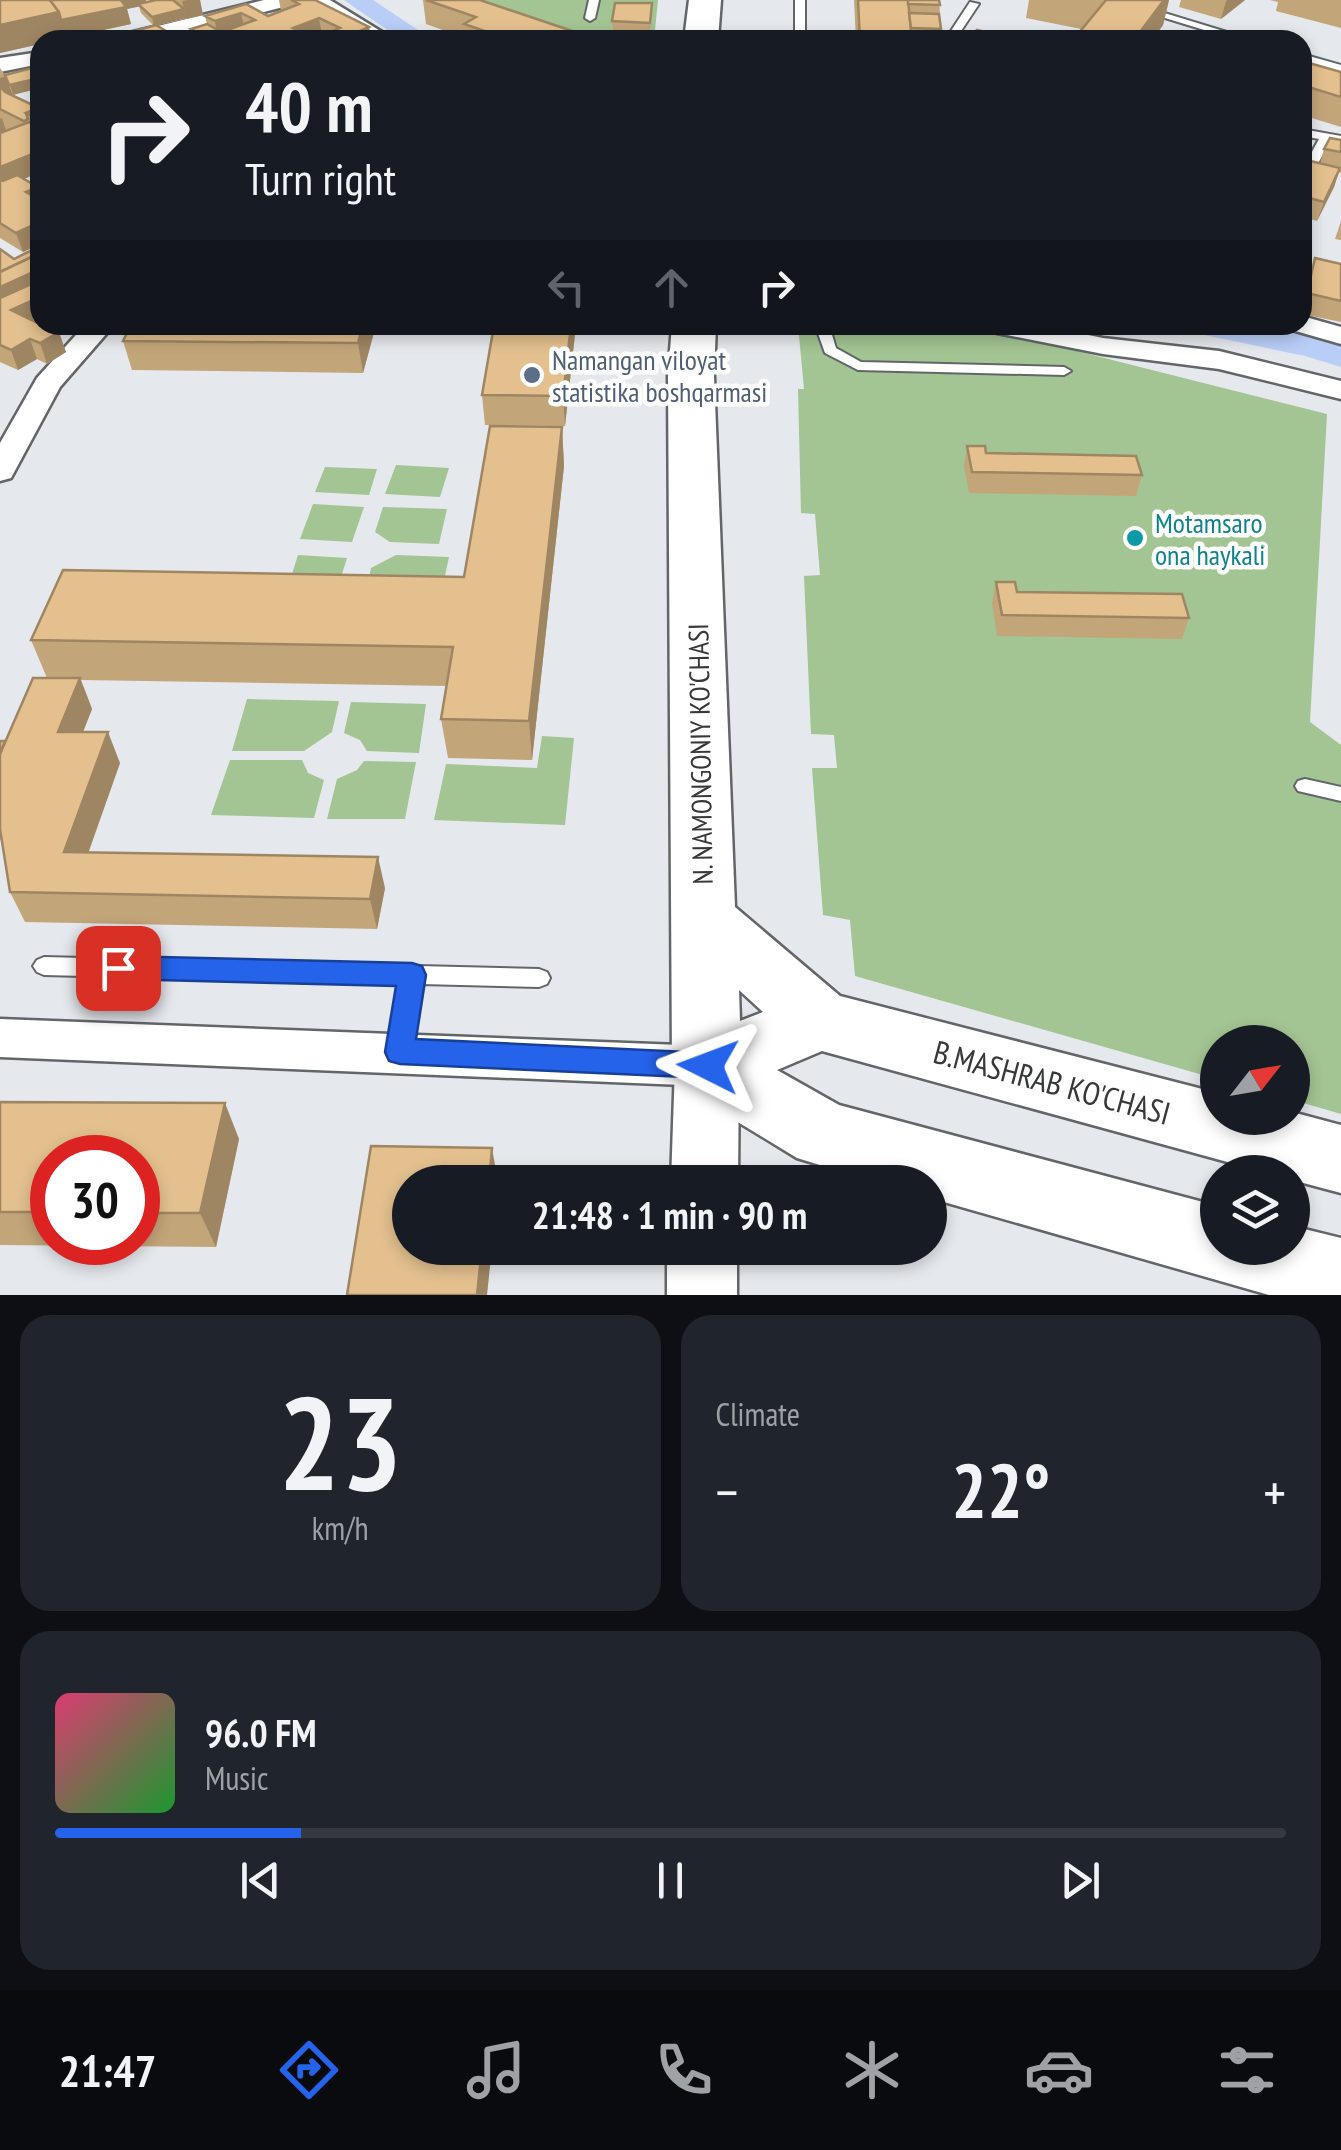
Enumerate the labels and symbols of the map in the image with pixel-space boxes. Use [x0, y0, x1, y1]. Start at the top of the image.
place label: Namangan viloyat statistika boshqarmasi [552, 341, 767, 410]
marker: Namangan viloyat statistika boshqarmasi [521, 364, 543, 386]
place label: Motamsaro ona haykali [1155, 504, 1265, 573]
marker: Motamsaro ona haykali [1124, 527, 1146, 549]
street label: N. NAMONGONIY KO'CHASI [679, 623, 721, 885]
pin [76, 926, 161, 1011]
position arrow [656, 1014, 760, 1118]
north arrow [1200, 1025, 1310, 1135]
street label: B.MASHRAB KO'CHASI [929, 1030, 1175, 1134]
speed limit sign: 30 [30, 1135, 160, 1265]

